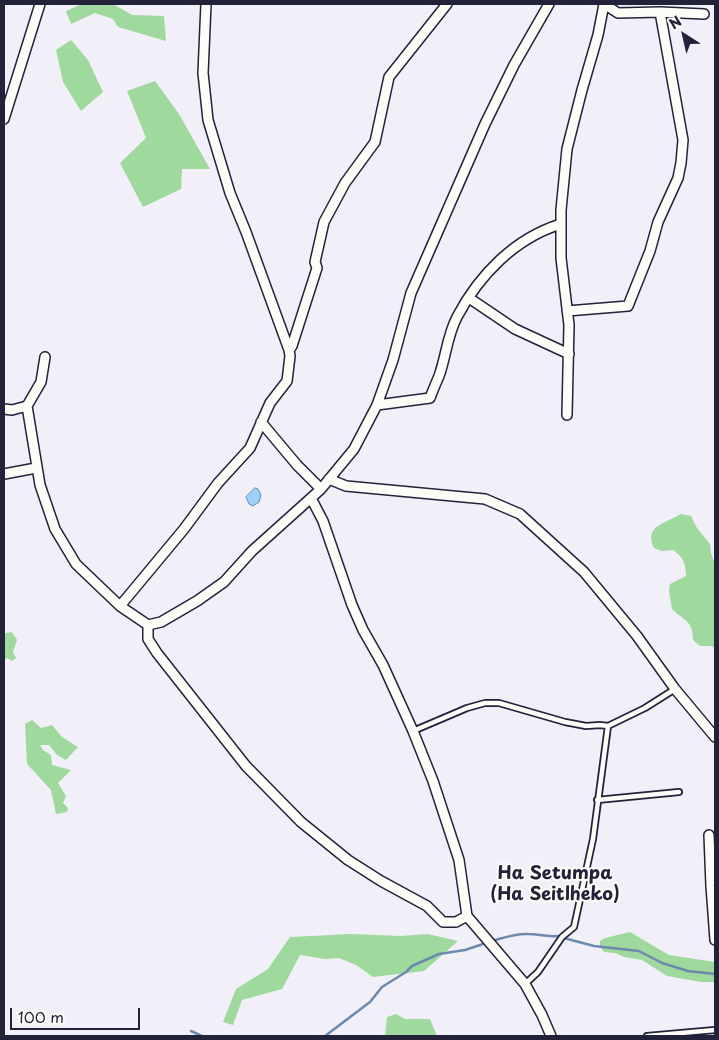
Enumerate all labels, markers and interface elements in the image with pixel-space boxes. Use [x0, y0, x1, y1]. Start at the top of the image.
north arrow [659, 10, 709, 60]
text: N [665, 11, 686, 34]
district label: Ha Setumpa (Ha Seitlheko) [490, 863, 620, 906]
scale bar [12, 998, 142, 1030]
text: 100 m [18, 1005, 64, 1028]

